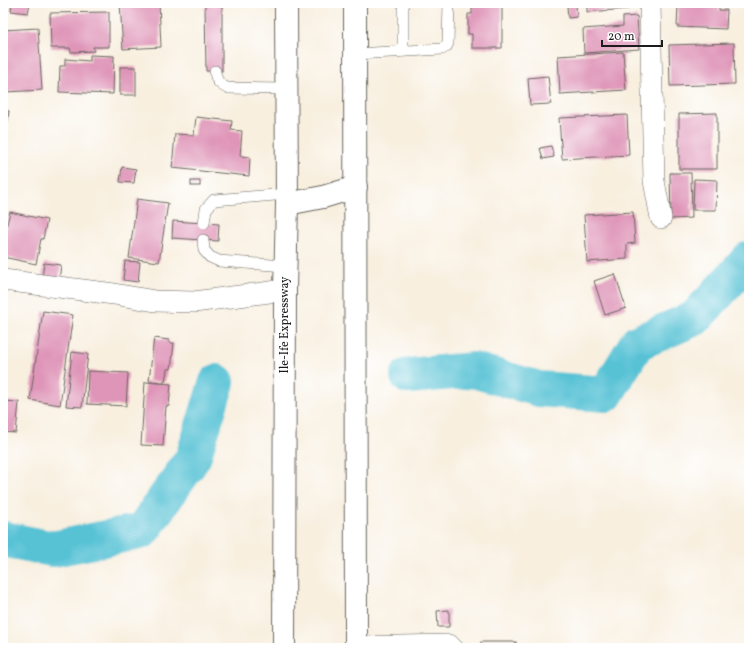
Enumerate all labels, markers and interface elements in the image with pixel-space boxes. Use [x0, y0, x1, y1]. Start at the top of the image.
scale bar [602, 22, 662, 48]
text: 20 m [608, 29, 635, 45]
street label: Ile-Ife Expressway [277, 276, 293, 374]

